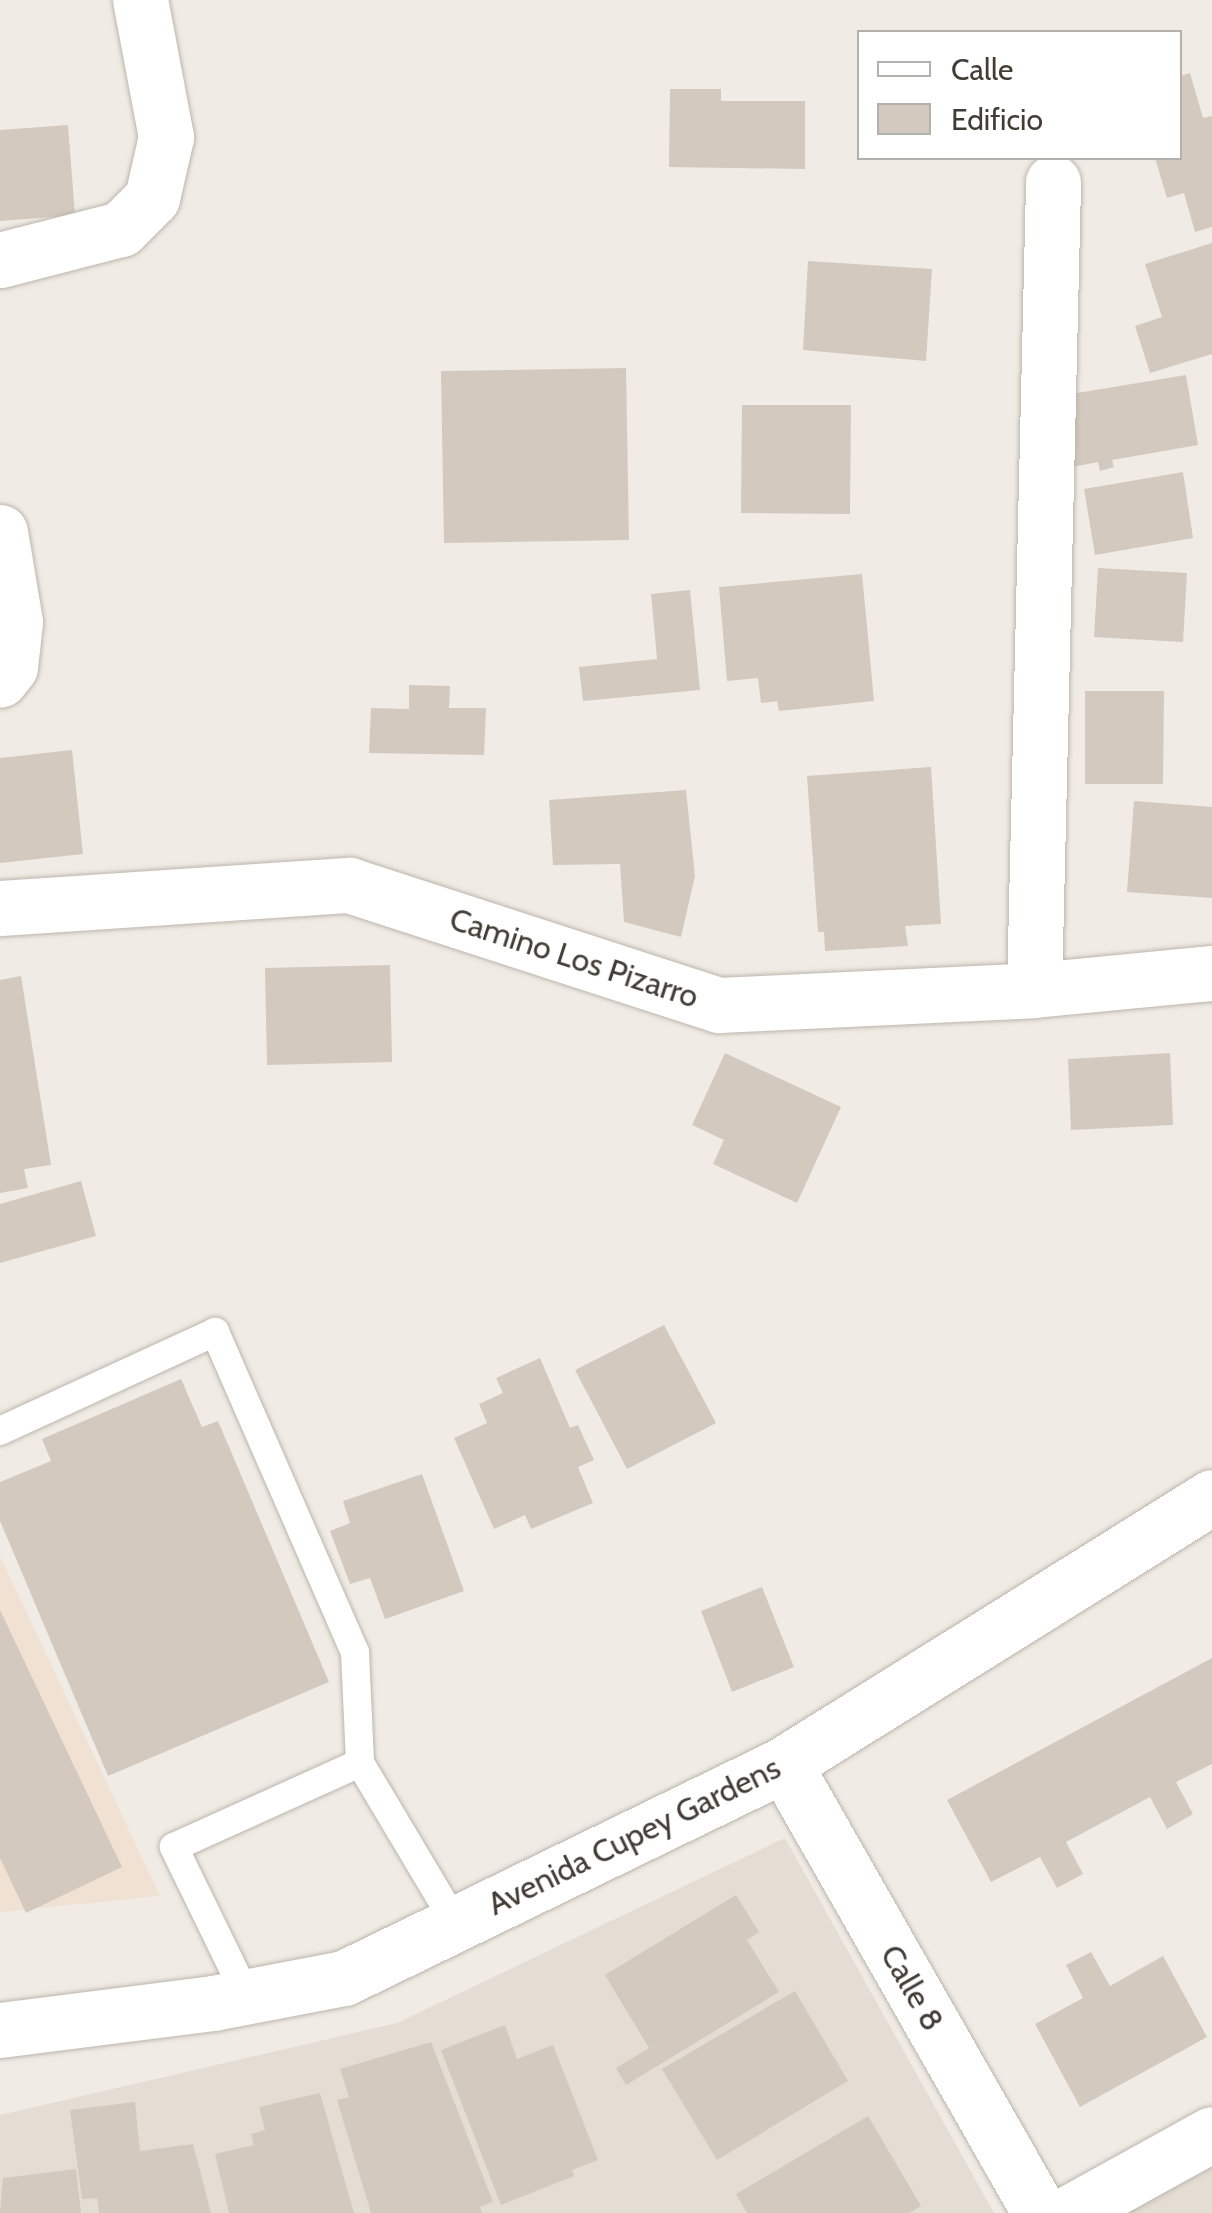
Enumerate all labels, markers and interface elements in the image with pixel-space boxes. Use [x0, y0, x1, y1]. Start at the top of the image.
legend [857, 30, 1182, 160]
text: Calle [951, 51, 1013, 88]
text: Edificio [951, 101, 1043, 138]
street label: Camino Los Pizarro [445, 900, 703, 1016]
street label: Avenida Cupey Gardens [481, 1748, 787, 1924]
street label: Calle 8 [872, 1938, 952, 2038]

